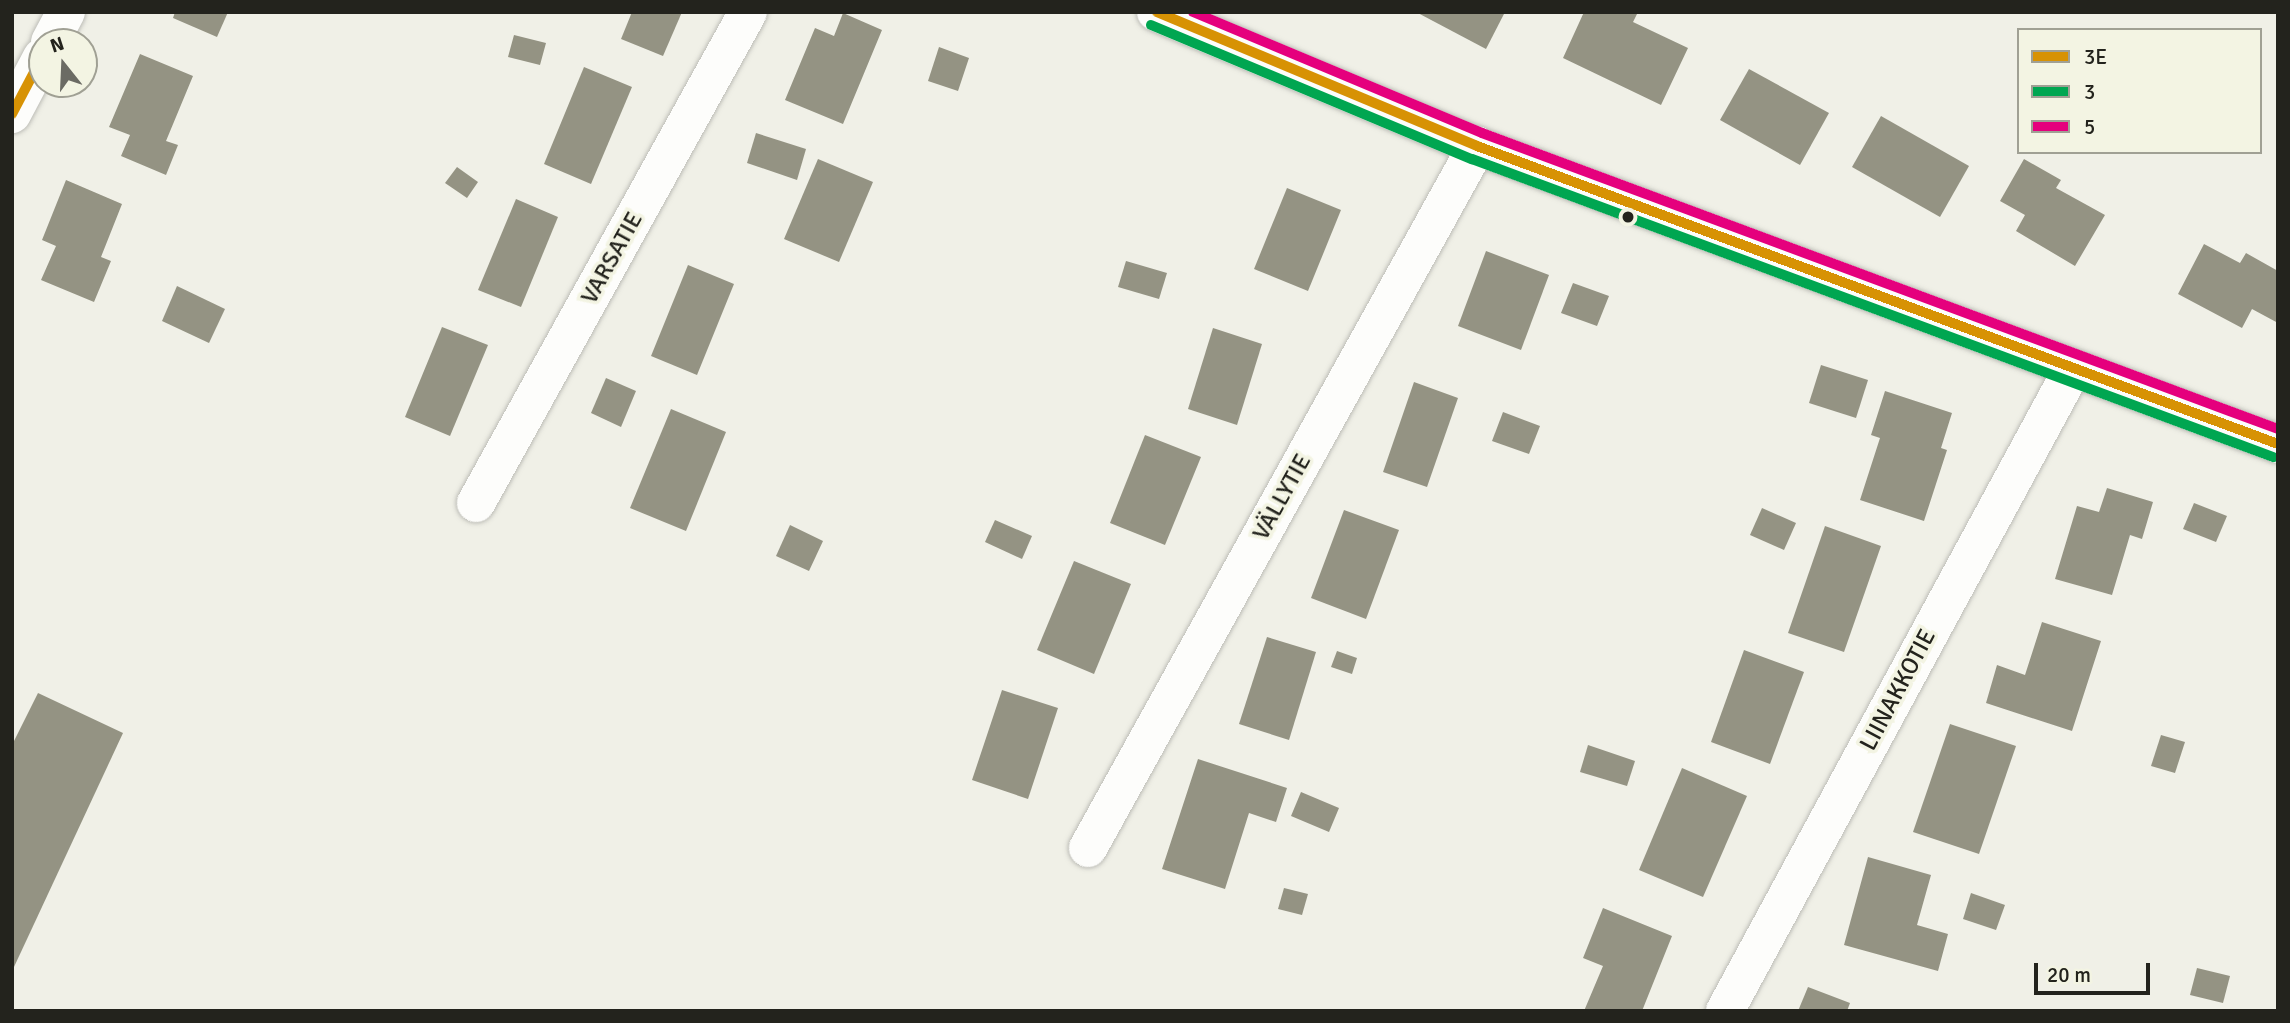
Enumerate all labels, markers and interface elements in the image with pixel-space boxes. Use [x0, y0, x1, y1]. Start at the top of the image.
north arrow [28, 28, 98, 98]
legend [2017, 28, 2262, 154]
text: N [47, 31, 67, 58]
text: 3E [2084, 44, 2107, 70]
text: 3 [2084, 79, 2095, 105]
text: 5 [2084, 114, 2095, 140]
street label: VARSATIE [575, 207, 649, 309]
unlabelled marker [1621, 210, 1635, 224]
street label: VÄLLYTIE [1247, 449, 1317, 545]
street label: LIINAKKOTIE [1854, 624, 1942, 756]
scale bar [2038, 950, 2154, 994]
text: 20 m [2047, 962, 2091, 988]

